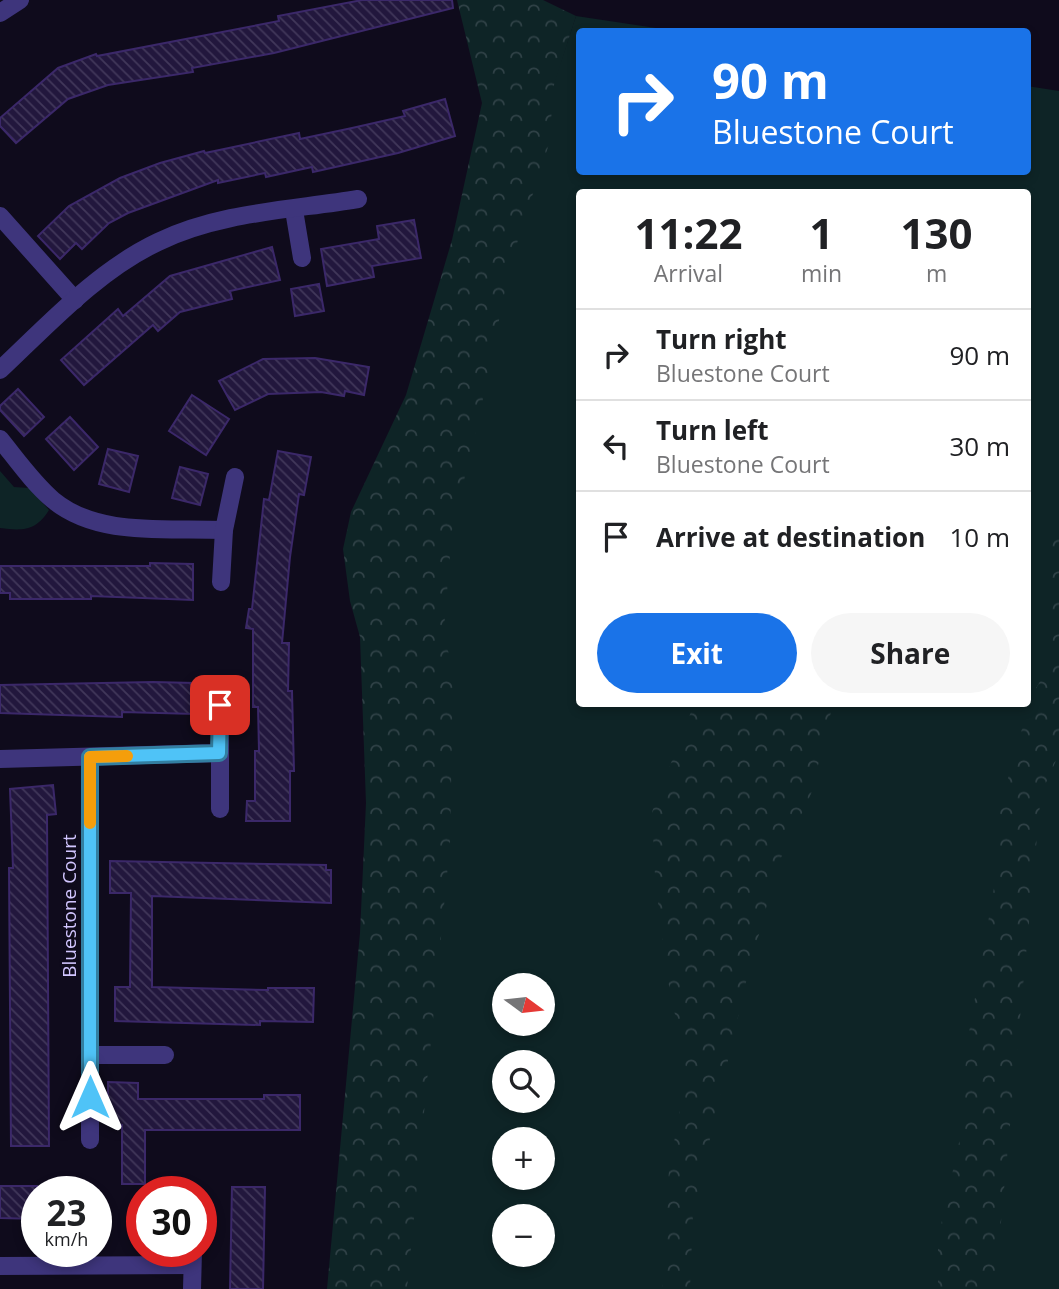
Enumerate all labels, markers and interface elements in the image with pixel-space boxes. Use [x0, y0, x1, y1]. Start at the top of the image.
text: 90 m [712, 47, 829, 113]
icon: right [597, 56, 688, 147]
text: Bluestone Court [712, 110, 954, 153]
text: 11:22 [634, 204, 742, 261]
text: 1 [809, 204, 834, 261]
text: 130 [901, 204, 973, 261]
text: Arrival [654, 257, 723, 289]
text: min [801, 257, 842, 289]
text: m [926, 257, 947, 289]
text: Turn right [656, 321, 787, 357]
icon: right [597, 336, 635, 374]
text: 90 m [949, 337, 1010, 373]
text: Bluestone Court [656, 357, 830, 389]
text: Turn left [656, 412, 768, 448]
icon: left [597, 427, 635, 465]
text: 30 m [949, 428, 1010, 464]
text: Bluestone Court [656, 448, 830, 480]
icon: arrive [597, 518, 635, 556]
text: Arrive at destination [656, 519, 925, 555]
text: 10 m [949, 519, 1010, 555]
button: Exit [597, 613, 797, 693]
button: Share [811, 613, 1010, 693]
pin [190, 675, 250, 735]
icon: arrive [201, 686, 239, 724]
street label: Bluestone Court [56, 834, 82, 978]
north arrow [492, 973, 555, 1036]
map controls [492, 973, 555, 1267]
button: search [492, 1050, 555, 1113]
position arrow [53, 1060, 127, 1134]
button: + [492, 1127, 555, 1190]
speed limit sign: 30 [126, 1176, 217, 1267]
text: 23 [46, 1189, 87, 1236]
button: − [492, 1204, 555, 1267]
text: km/h [45, 1227, 88, 1251]

